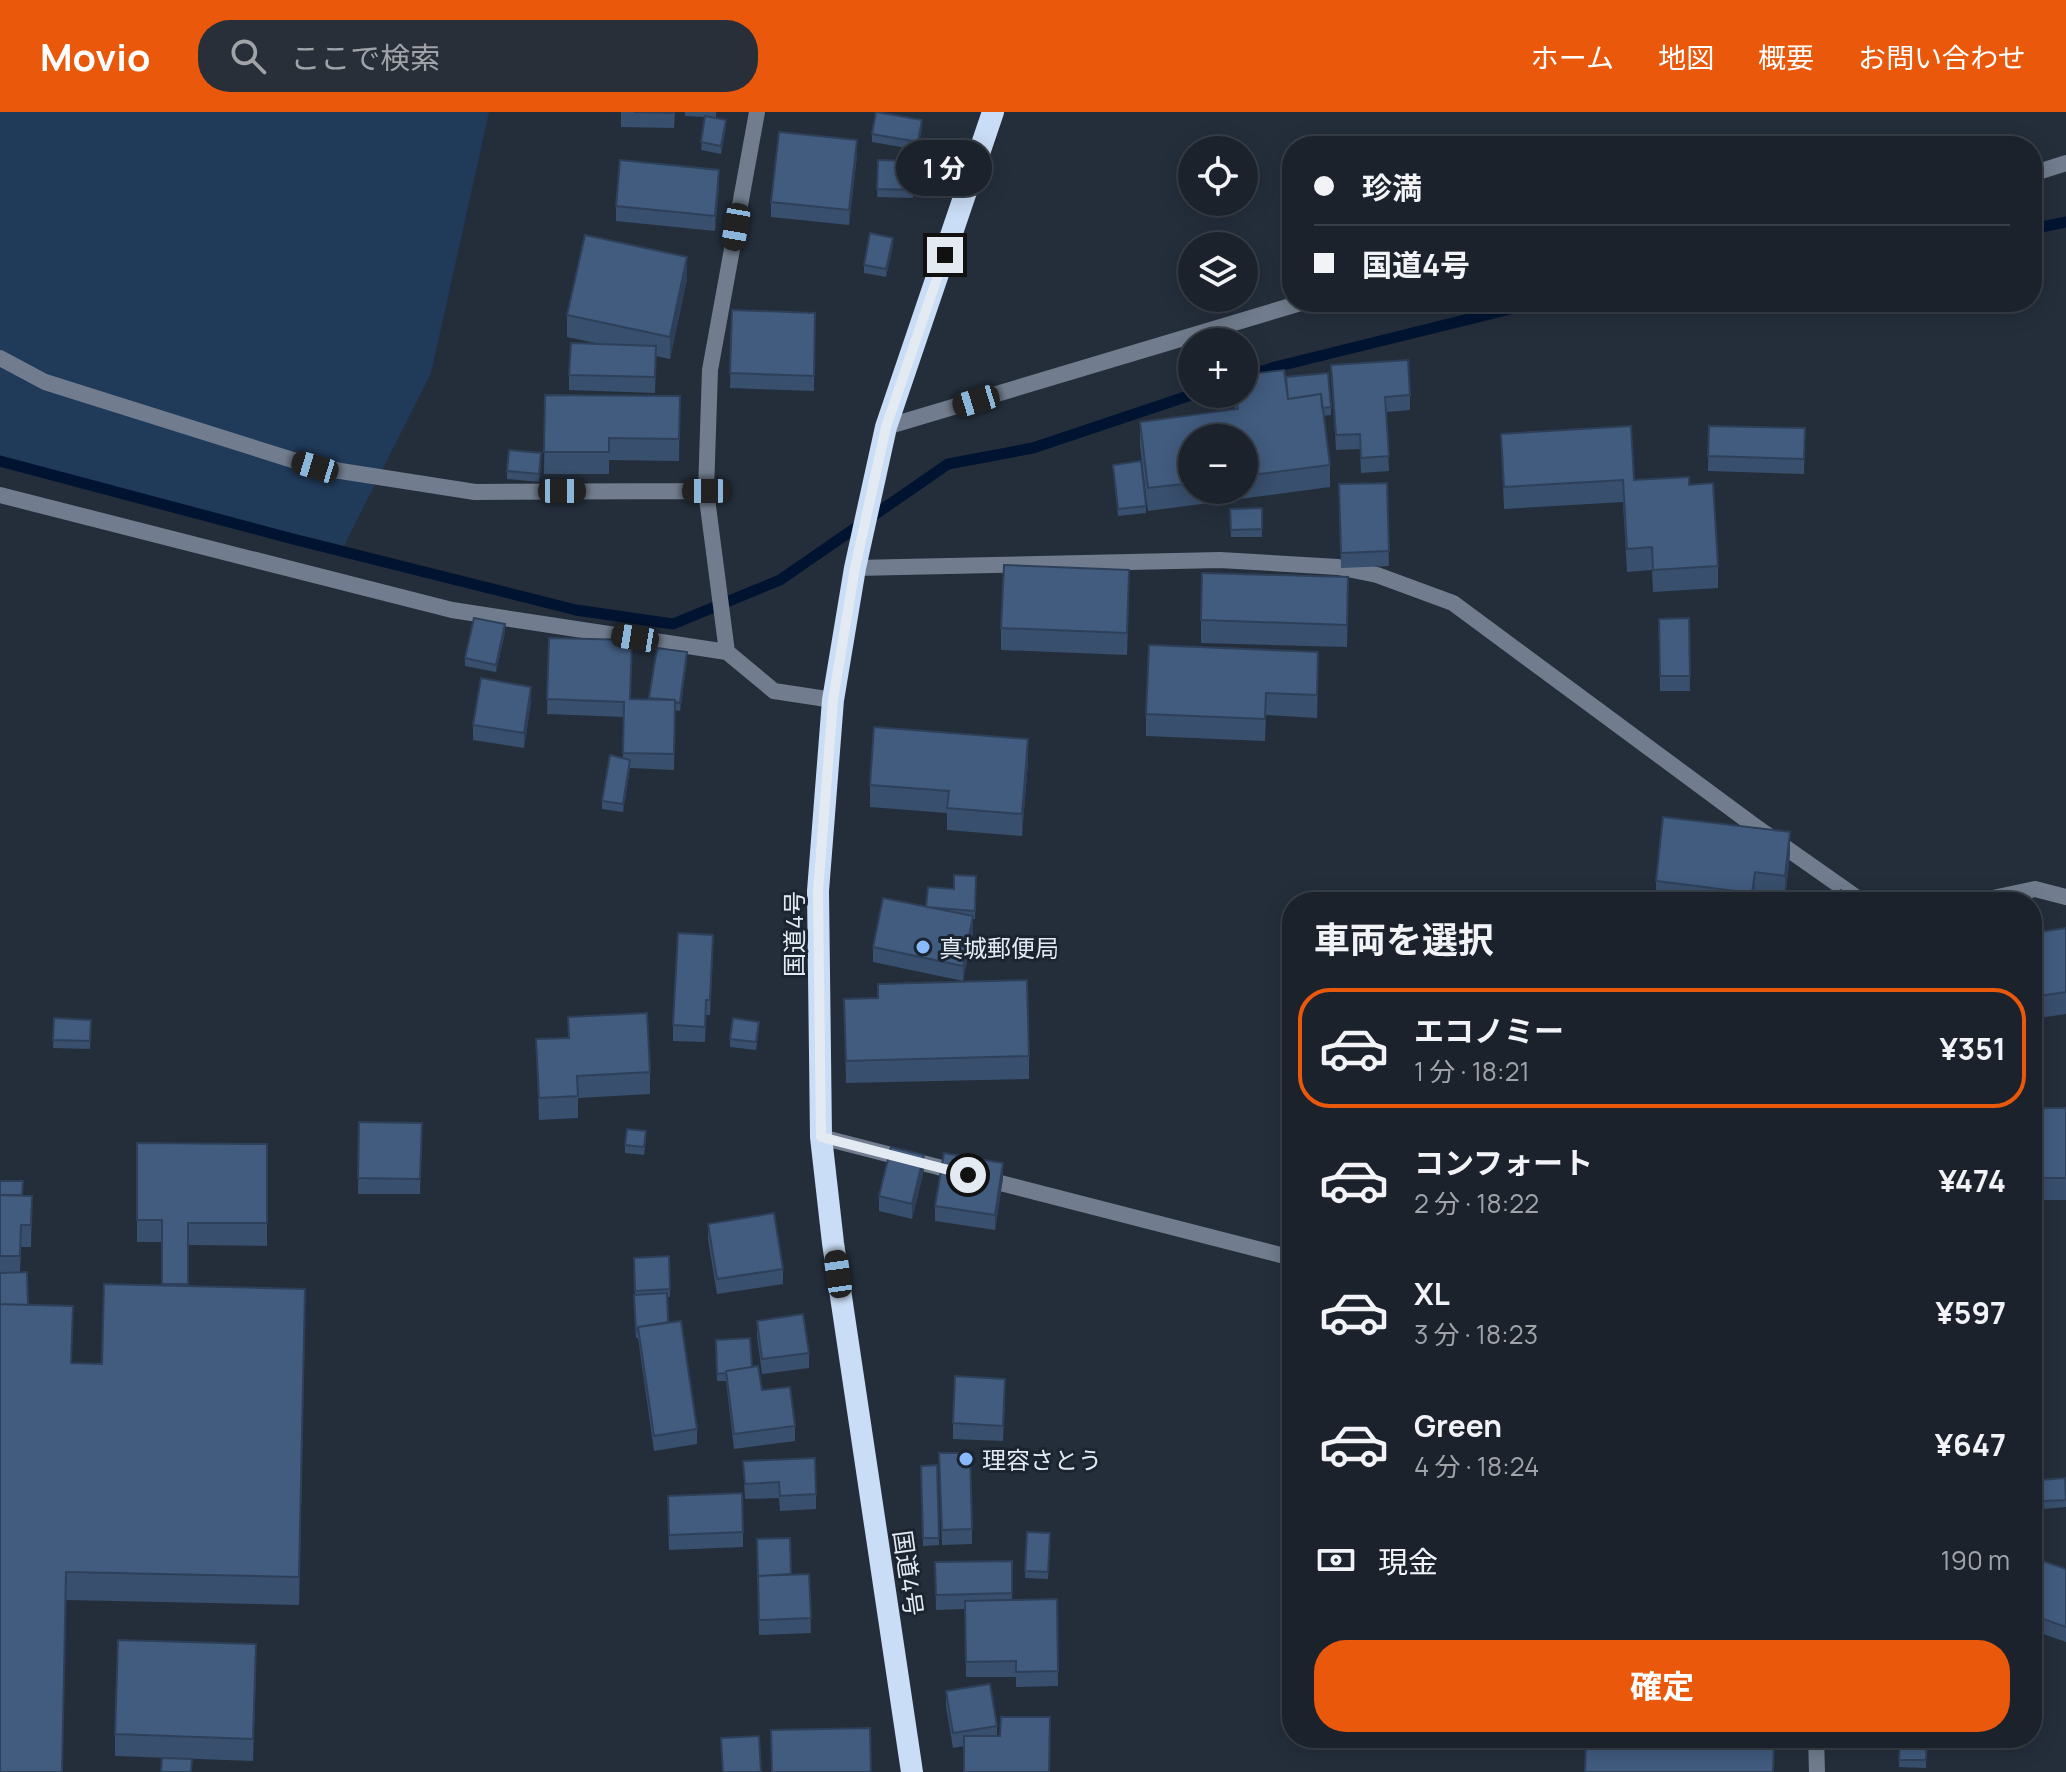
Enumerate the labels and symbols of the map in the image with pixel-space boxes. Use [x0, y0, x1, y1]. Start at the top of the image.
callout: 1 分 [897, 139, 993, 195]
car [720, 201, 752, 253]
route end [927, 237, 963, 273]
car [950, 383, 1002, 419]
car [289, 449, 341, 485]
car [538, 479, 586, 503]
car [682, 479, 730, 503]
car [609, 622, 661, 654]
street label: 国道4号 [777, 891, 810, 977]
place label: 真城郵便局 [939, 931, 1059, 964]
marker: 真城郵便局 [914, 938, 932, 956]
route start [950, 1157, 986, 1193]
car [823, 1249, 853, 1299]
place label: 理容さとう [982, 1443, 1102, 1476]
marker: 理容さとう [957, 1450, 975, 1468]
street label: 国道4号 [887, 1528, 931, 1618]

